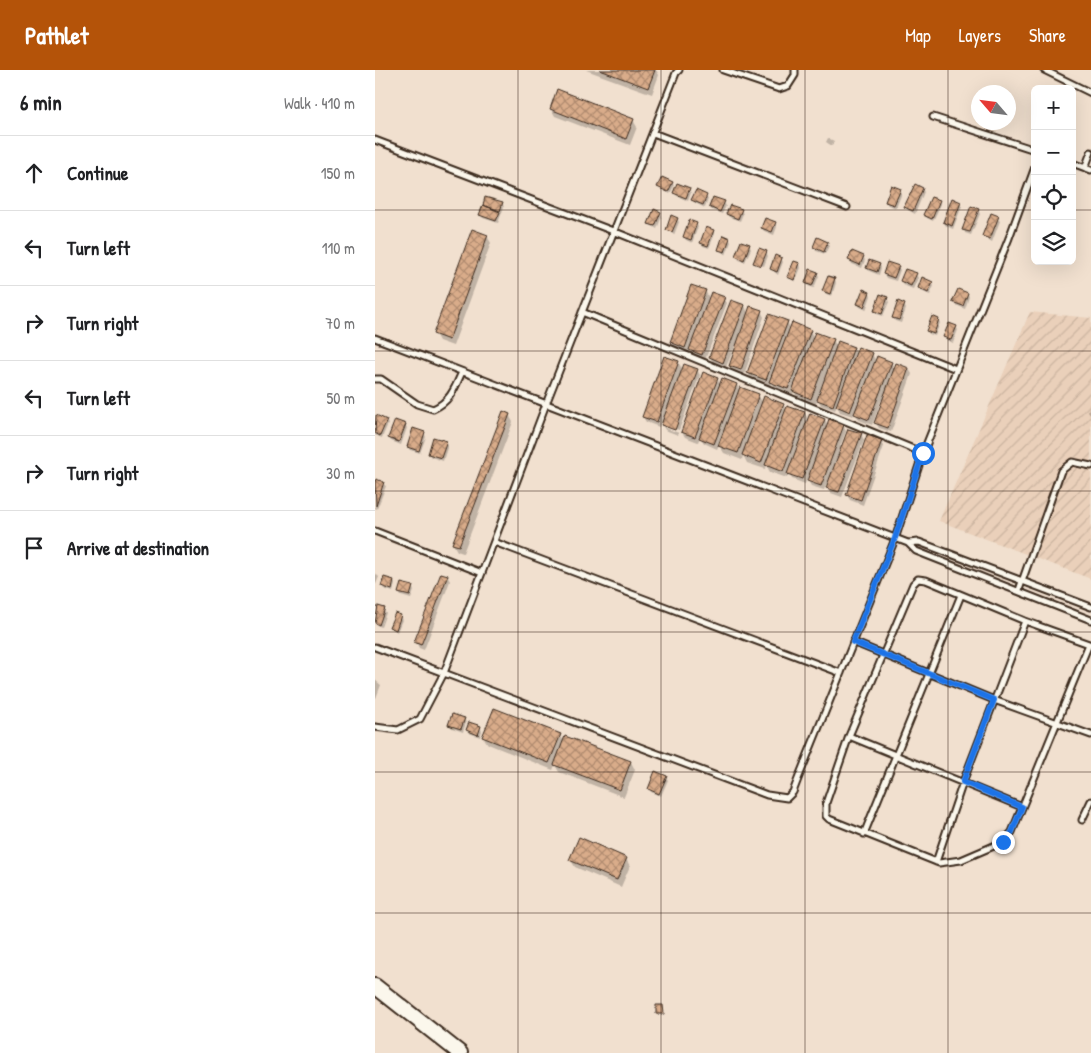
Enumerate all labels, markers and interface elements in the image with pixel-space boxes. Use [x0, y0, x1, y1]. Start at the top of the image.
text: Pathlet [25, 19, 88, 51]
text: Map [905, 23, 931, 48]
text: Layers [959, 23, 1001, 48]
text: Share [1029, 23, 1066, 48]
north arrow [971, 85, 1016, 130]
map controls [1031, 85, 1076, 265]
button: + [1031, 85, 1076, 130]
text: 6 min [20, 88, 62, 117]
text: Walk · 410 m [284, 92, 355, 114]
button: − [1031, 130, 1076, 175]
icon: ahead [20, 159, 48, 187]
text: Continue [67, 160, 128, 186]
text: 150 m [321, 162, 355, 184]
button: locate [1031, 175, 1076, 220]
button: layers [1031, 220, 1076, 265]
icon: left [20, 234, 48, 262]
text: Turn left [67, 235, 130, 261]
text: 110 m [322, 237, 355, 259]
icon: right [20, 309, 48, 337]
text: Turn right [67, 310, 138, 336]
text: 70 m [325, 312, 355, 334]
icon: left [20, 384, 48, 412]
text: Turn left [67, 385, 130, 411]
text: 50 m [327, 387, 355, 409]
route start [912, 442, 935, 465]
icon: right [20, 459, 48, 487]
text: Turn right [67, 460, 138, 486]
text: 30 m [326, 462, 355, 484]
icon: arrive [20, 534, 48, 562]
text: Arrive at destination [67, 535, 209, 561]
route end [992, 831, 1015, 854]

